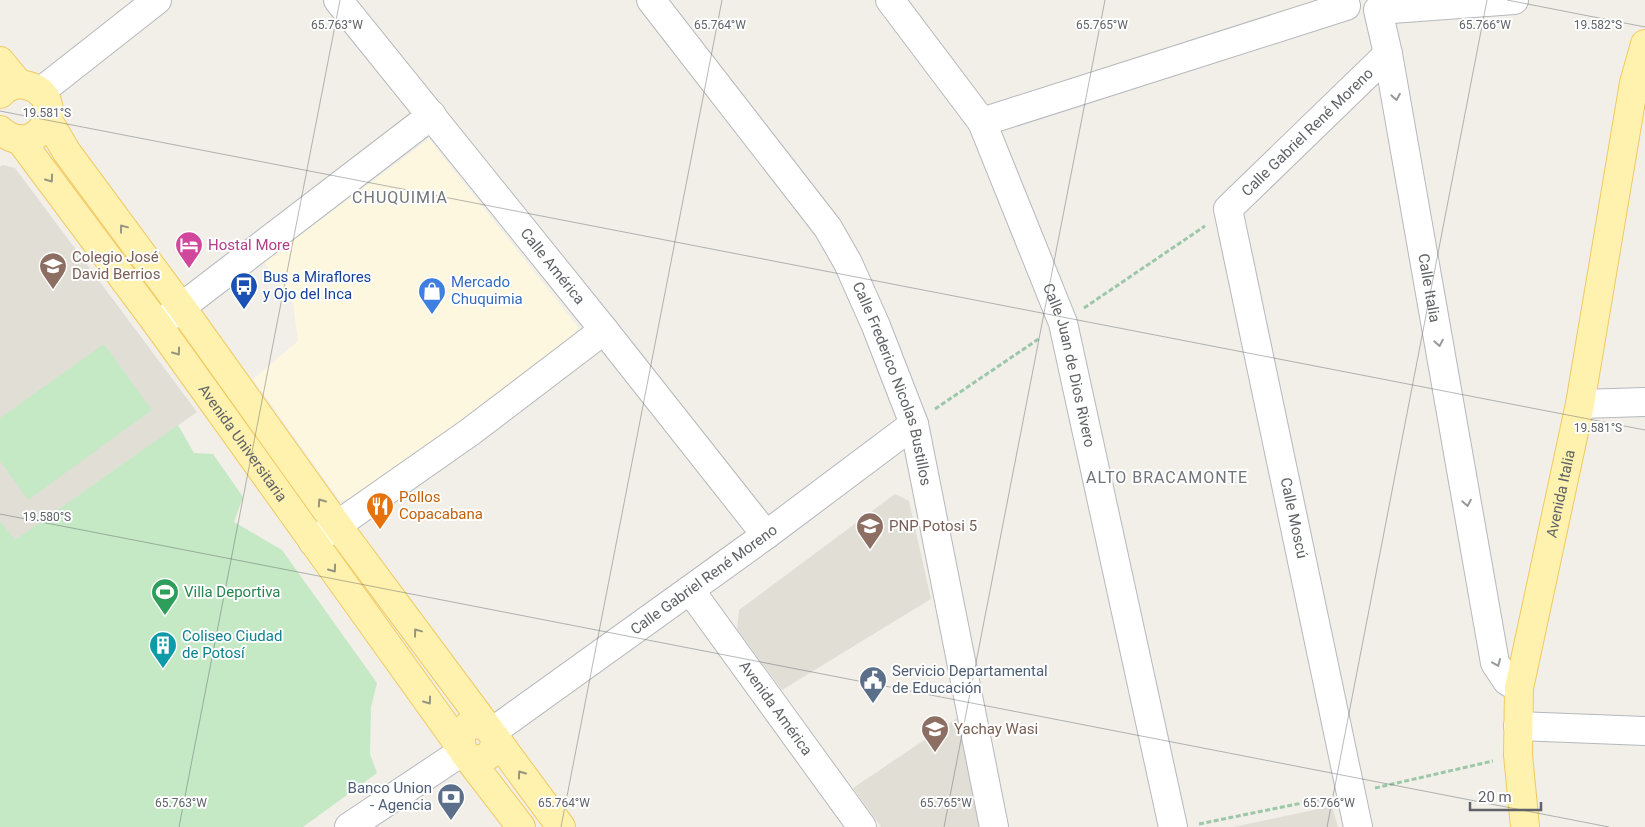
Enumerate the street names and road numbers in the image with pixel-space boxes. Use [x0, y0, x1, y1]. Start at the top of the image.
street label: Calle Gabriel René Moreno [1238, 64, 1377, 200]
street label: Calle América [517, 225, 589, 308]
street label: Calle Italia [1414, 252, 1444, 324]
street label: Calle Frederico Nicolas Bustillos [849, 279, 935, 487]
street label: Calle Juan de Dios Rivero [1039, 281, 1099, 449]
street label: Avenida Universitaria [194, 381, 291, 505]
street label: Avenida Italia [1543, 448, 1579, 539]
street label: Calle Moscú [1277, 476, 1311, 560]
street label: Calle Gabriel René Moreno [627, 521, 781, 638]
street label: Avenida América [735, 657, 816, 759]

